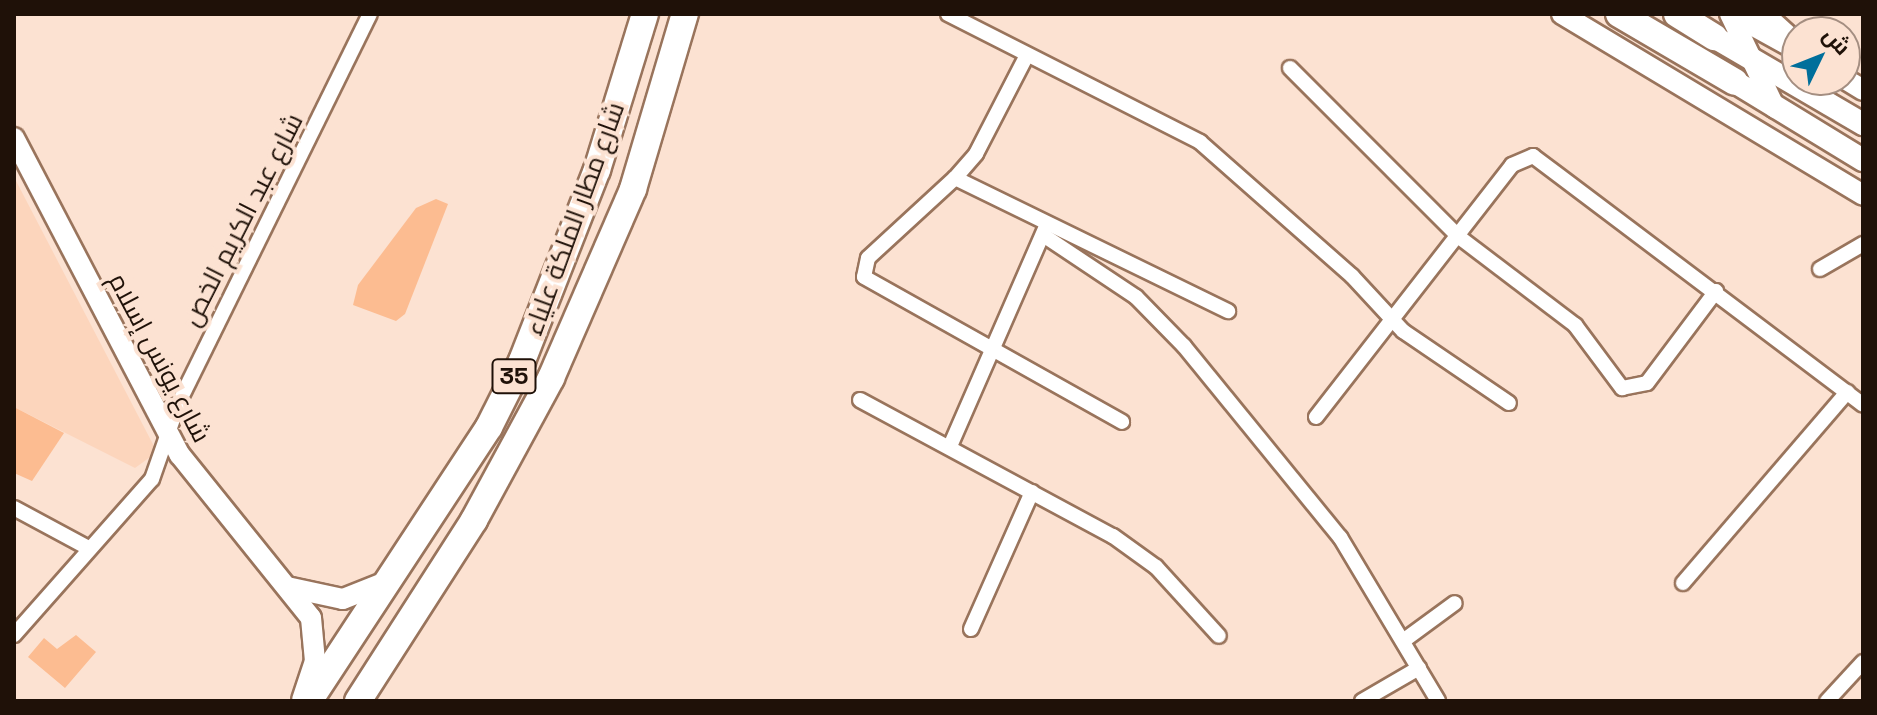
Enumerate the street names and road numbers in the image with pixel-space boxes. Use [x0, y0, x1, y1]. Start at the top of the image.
street label: شارع مطار الملكة علياء [518, 98, 632, 340]
street label: شارع عبد الكريم الخص [176, 109, 310, 331]
street label: شارع يونس إسلام [101, 268, 217, 448]
road number: 35 [490, 356, 538, 396]

